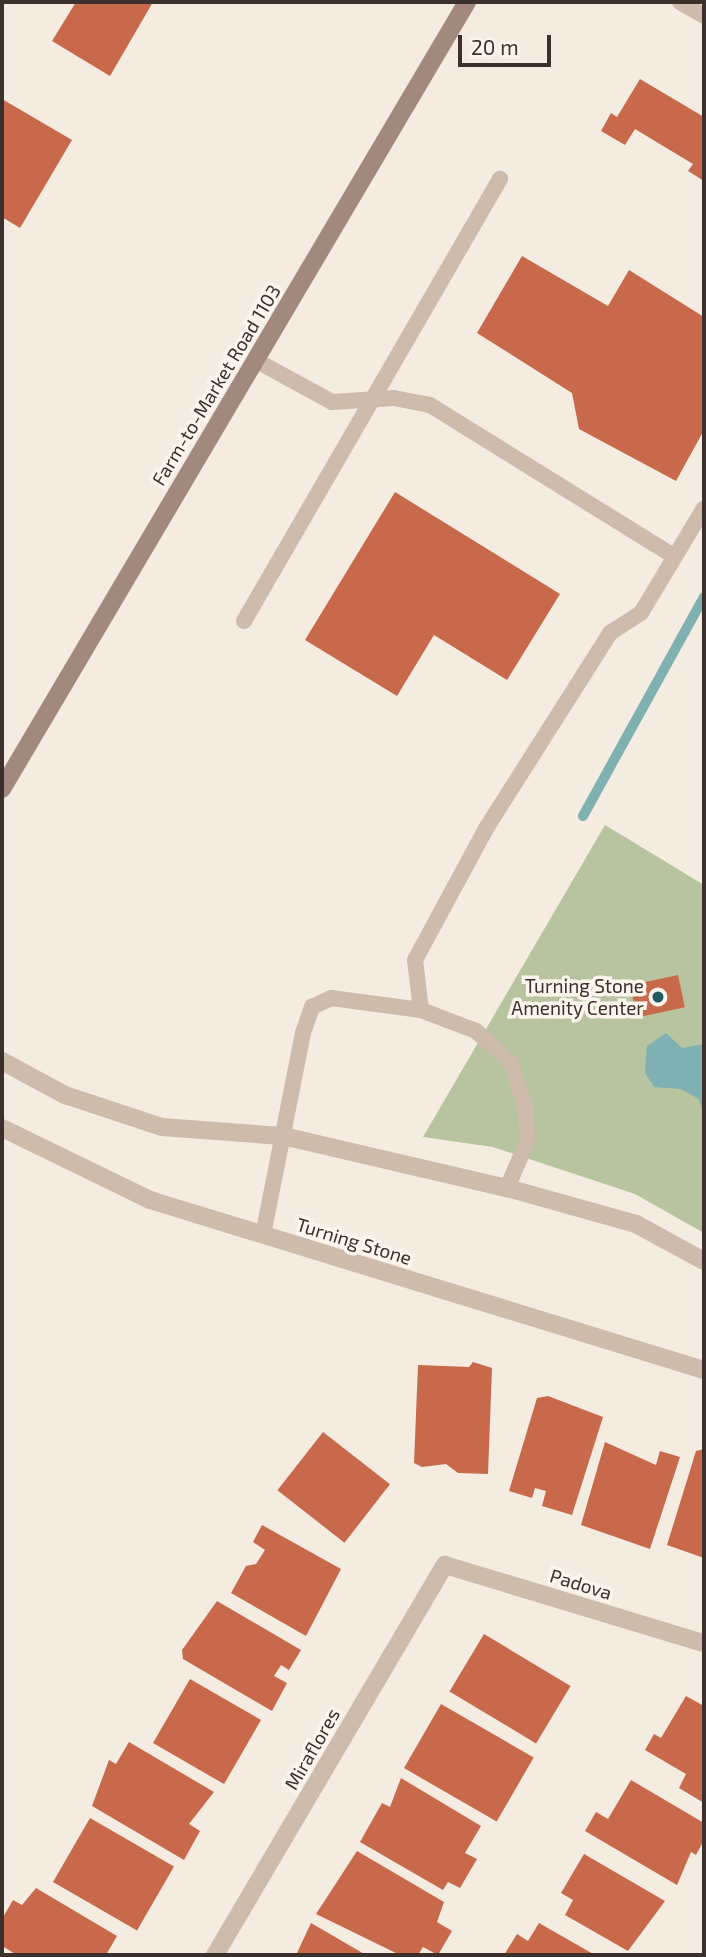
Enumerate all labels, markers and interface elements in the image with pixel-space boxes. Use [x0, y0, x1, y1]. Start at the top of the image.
scale bar [461, 21, 554, 65]
text: 20 m [471, 34, 519, 59]
street label: Farm-to-Market Road 1103 [147, 280, 285, 490]
place label: Turning Stone Amenity Center [511, 975, 644, 1019]
marker: Turning Stone Amenity Center [650, 989, 666, 1005]
street label: Turning Stone [294, 1213, 414, 1269]
street label: Padova [547, 1564, 615, 1604]
street label: Miraflores [280, 1704, 344, 1794]

